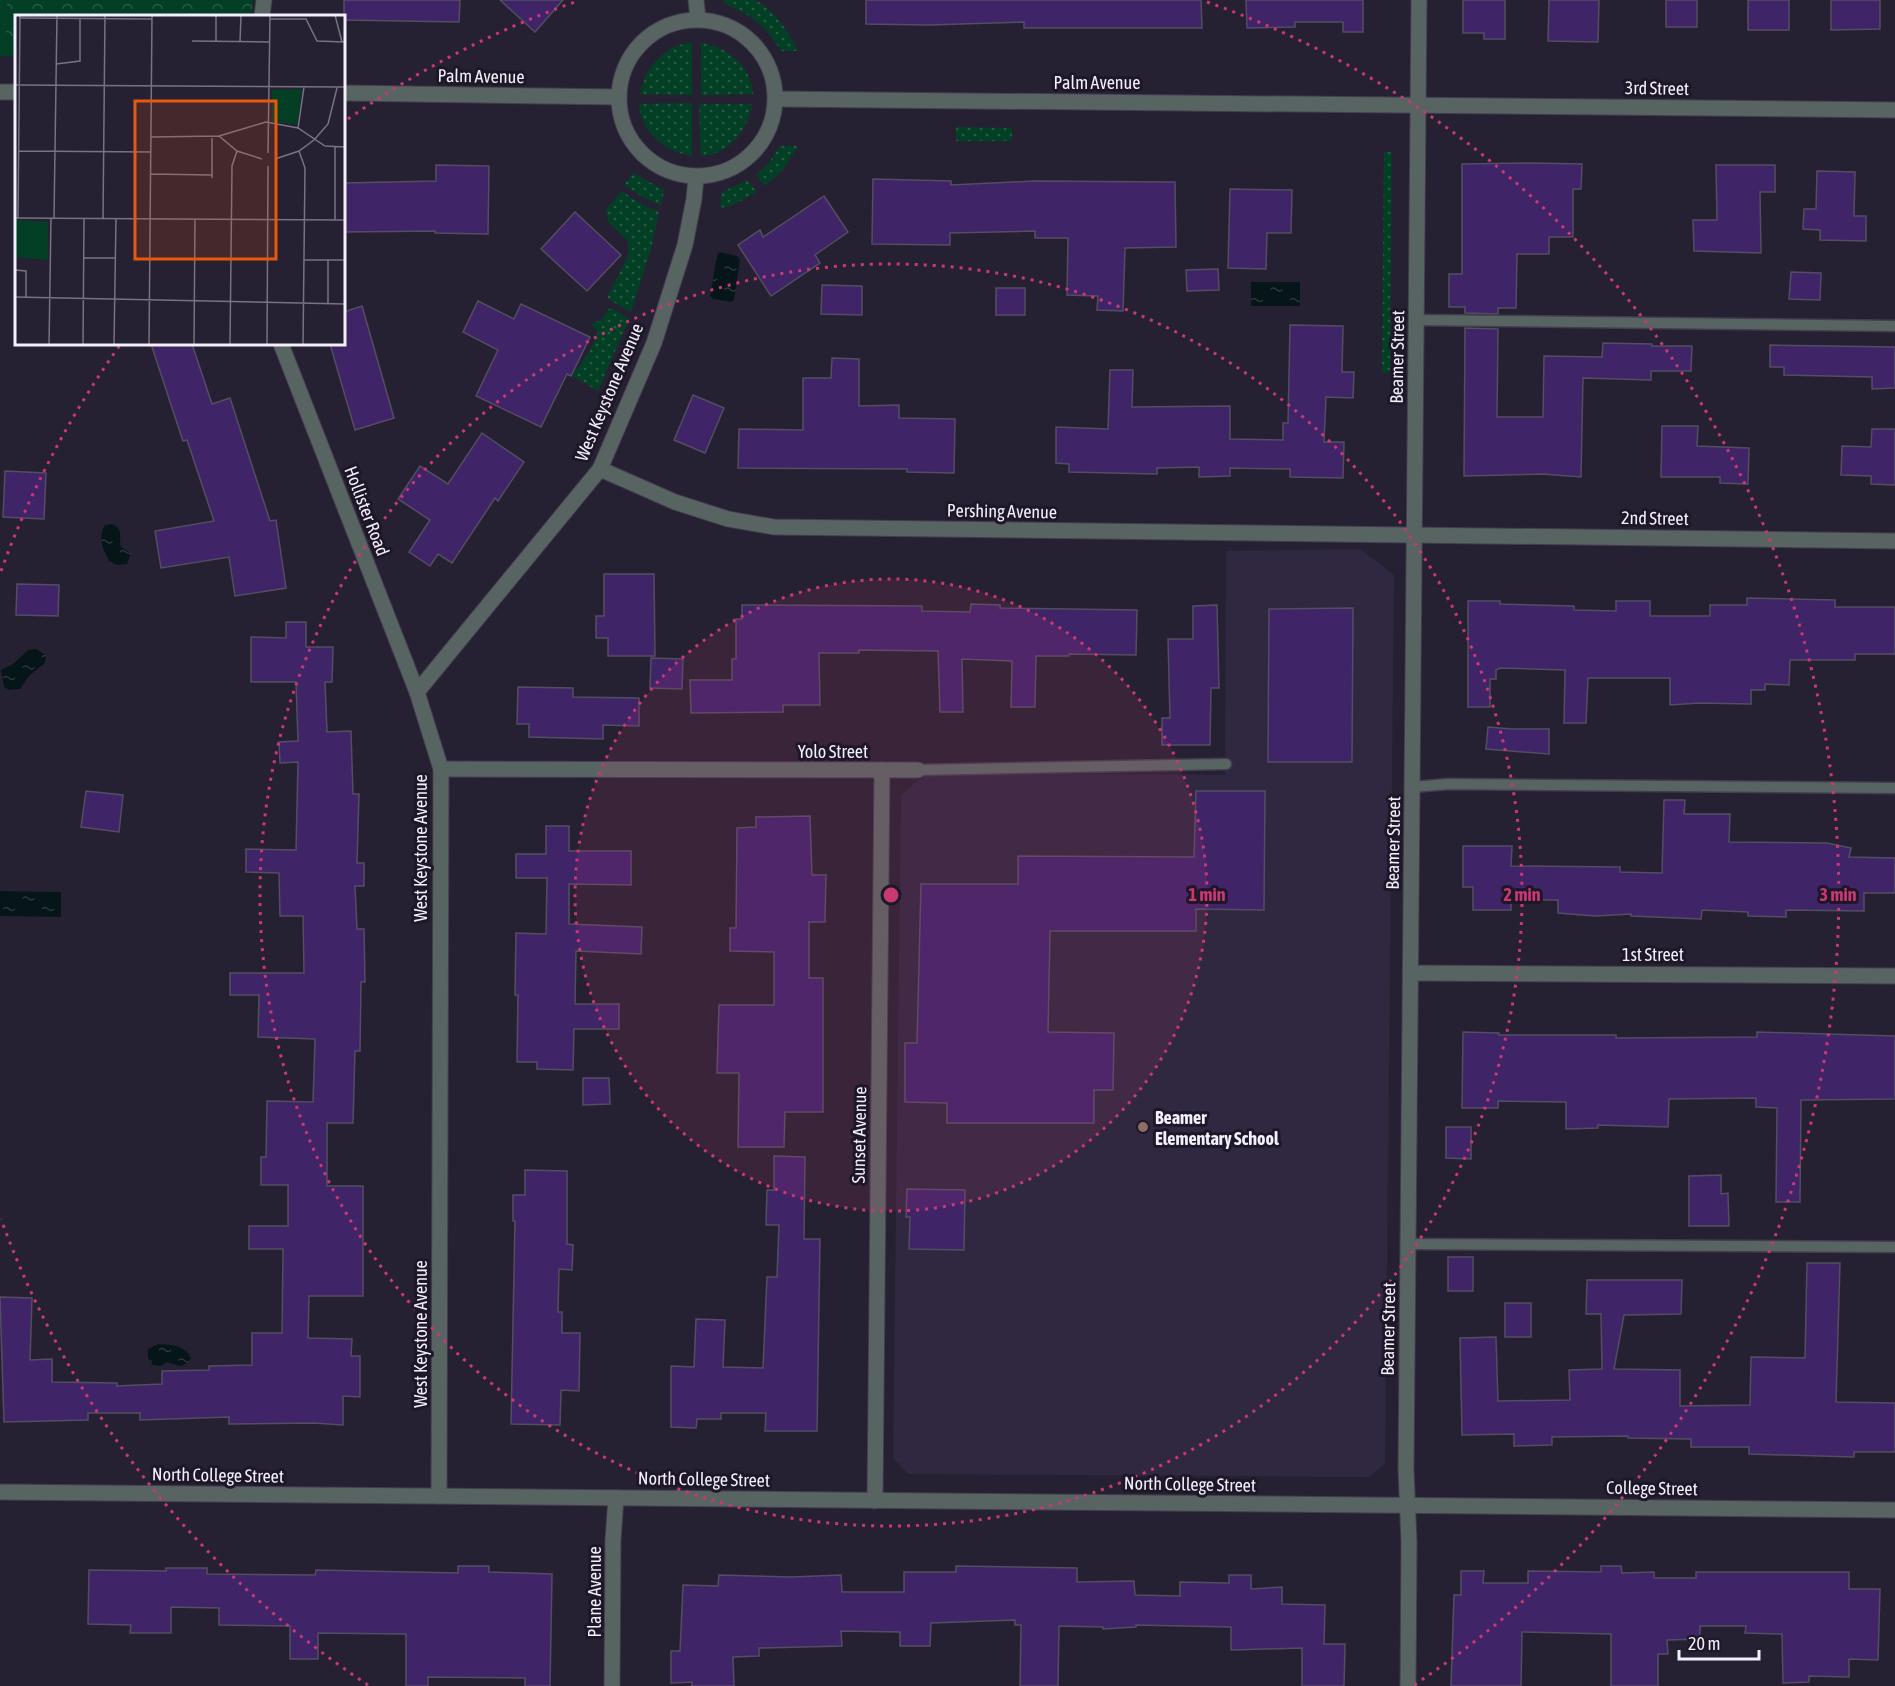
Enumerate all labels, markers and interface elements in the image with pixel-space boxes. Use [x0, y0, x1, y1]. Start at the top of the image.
inset map [15, 15, 345, 345]
street label: Palm Avenue [437, 65, 525, 87]
street label: Palm Avenue [1054, 72, 1140, 93]
street label: 3rd Street [1625, 77, 1689, 99]
street label: Beamer Street [1386, 310, 1408, 404]
street label: West Keystone Avenue [571, 320, 647, 464]
street label: Hollister Road [340, 463, 394, 559]
street label: Pershing Avenue [947, 500, 1057, 522]
street label: 2nd Street [1621, 507, 1689, 529]
street label: Yolo Street [798, 741, 868, 762]
street label: West Keystone Avenue [410, 774, 431, 922]
street label: Beamer Street [1382, 796, 1404, 890]
text: 1 min [1189, 884, 1226, 905]
text: 2 min [1504, 884, 1541, 905]
text: 3 min [1820, 884, 1857, 905]
centre of rings [881, 885, 901, 905]
street label: 1st Street [1622, 944, 1684, 965]
street label: Sunset Avenue [848, 1086, 870, 1184]
place label: Beamer Elementary School [1155, 1107, 1279, 1149]
marker: Beamer Elementary School [1136, 1120, 1150, 1134]
street label: West Keystone Avenue [410, 1260, 431, 1408]
street label: Beamer Street [1377, 1282, 1399, 1376]
street label: North College Street [152, 1463, 284, 1487]
street label: North College Street [638, 1467, 770, 1491]
street label: North College Street [1124, 1472, 1256, 1496]
street label: College Street [1606, 1477, 1698, 1499]
street label: Plane Avenue [584, 1546, 605, 1638]
scale bar [1679, 1623, 1758, 1661]
text: 20 m [1688, 1633, 1720, 1654]

